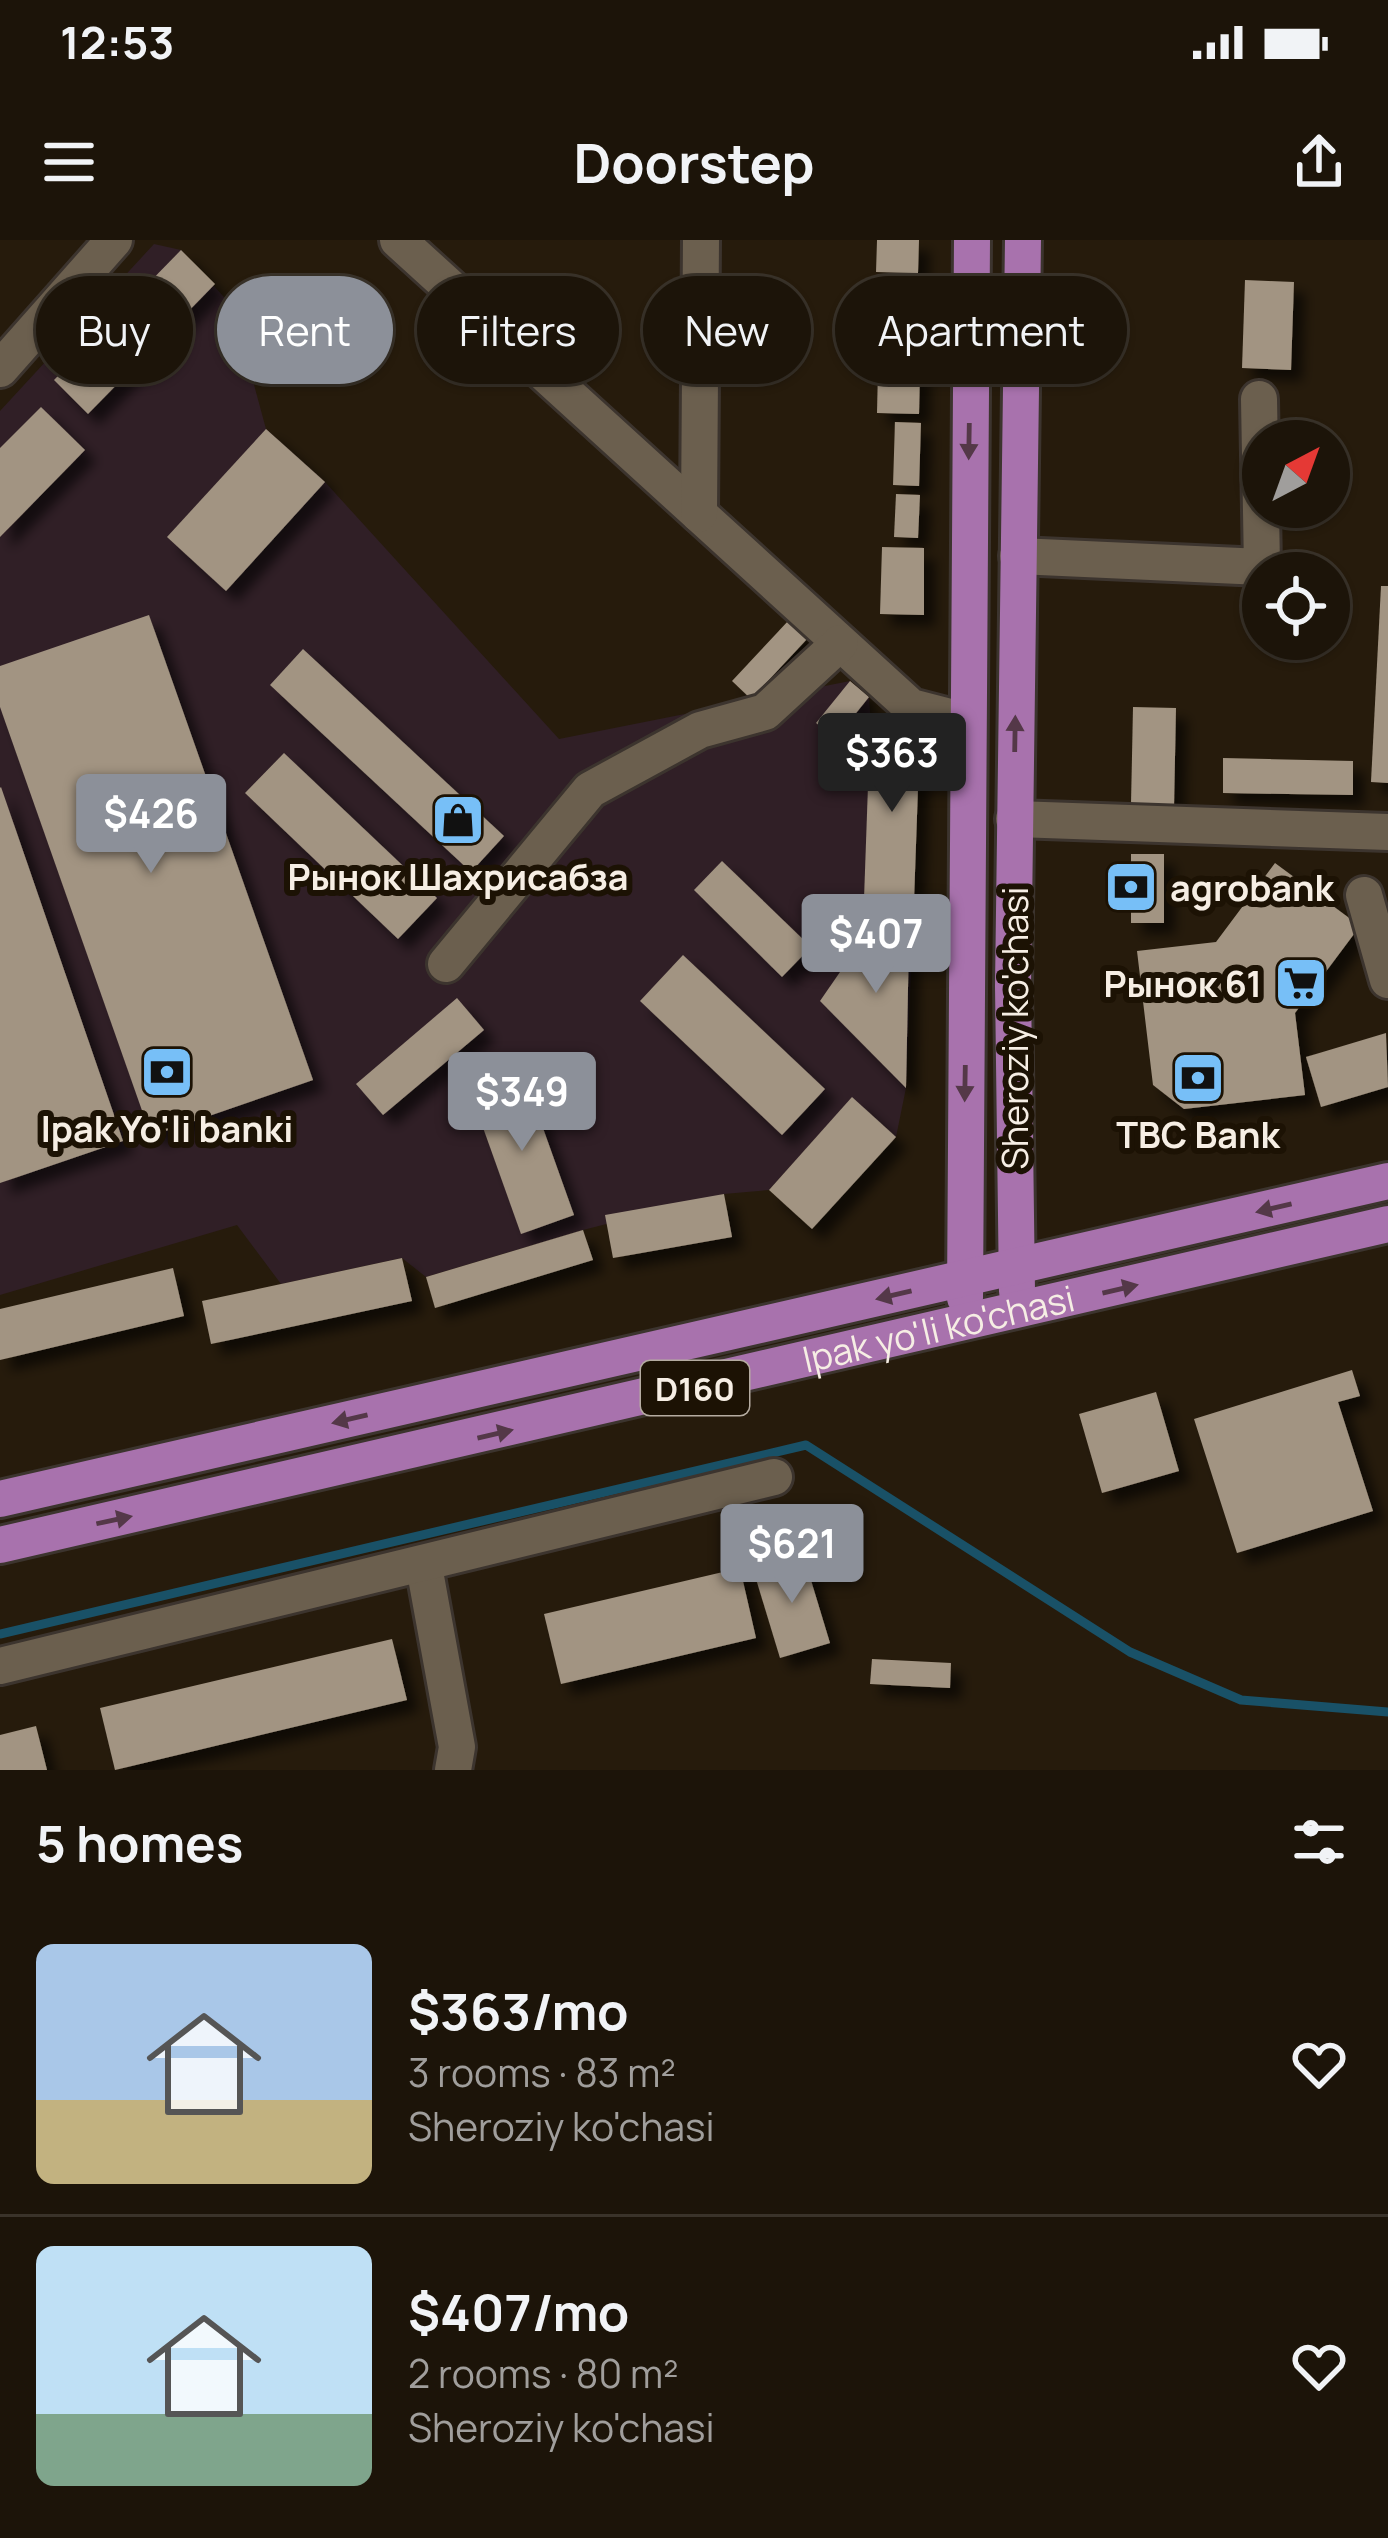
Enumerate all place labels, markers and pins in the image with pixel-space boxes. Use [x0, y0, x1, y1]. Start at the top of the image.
pin: $363 [821, 713, 963, 815]
pin: $426 [80, 774, 222, 876]
shop icon: Рынок Шахрисабза [430, 792, 486, 848]
place label: Рынок Шахрисабза [287, 852, 629, 901]
bank icon: agrobank [1103, 859, 1159, 915]
place label: agrobank [1170, 863, 1336, 912]
pin: $407 [805, 894, 947, 996]
supermarket icon: Рынок 61 [1273, 955, 1329, 1011]
place label: Рынок 61 [1104, 959, 1262, 1008]
bank icon: Ipak Yo'li banki [139, 1044, 195, 1100]
bank icon: TBC Bank [1170, 1050, 1226, 1106]
pin: $349 [451, 1052, 593, 1154]
place label: Ipak Yo'li banki [41, 1104, 293, 1153]
place label: TBC Bank [1116, 1110, 1281, 1159]
pin: $621 [721, 1504, 863, 1606]

